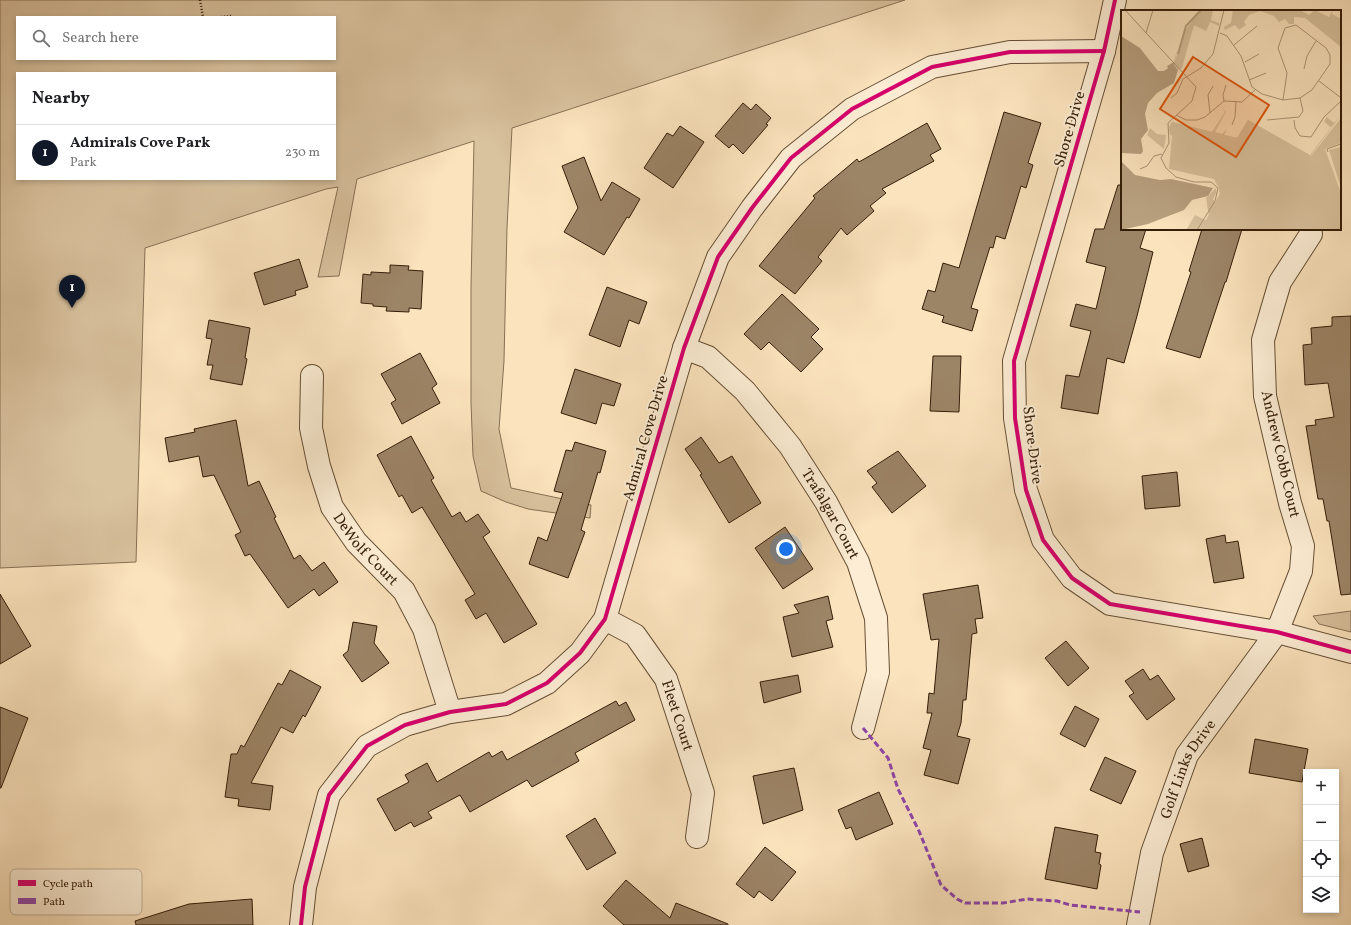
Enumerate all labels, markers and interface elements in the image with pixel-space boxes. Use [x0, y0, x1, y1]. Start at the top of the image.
inset map [1121, 10, 1341, 230]
search box [16, 16, 336, 60]
icon: search [30, 27, 52, 49]
text: Search here [62, 28, 139, 49]
text: Nearby [32, 87, 90, 110]
street label: Shore Drive [1050, 89, 1091, 170]
text: Admirals Cove Park [70, 133, 210, 154]
text: 1 [42, 144, 48, 162]
text: 230 m [285, 144, 320, 162]
text: Park [70, 154, 97, 172]
pin: 1 [59, 275, 85, 308]
street label: Admiral Cove Drive [618, 373, 674, 504]
street label: Andrew Cobb Court [1255, 389, 1304, 520]
street label: Shore Drive [1016, 405, 1047, 485]
street label: Trafalgar Court [795, 465, 864, 563]
street label: DeWolf Court [327, 509, 402, 591]
your location [776, 539, 796, 559]
street label: Fleet Court [655, 678, 698, 754]
street label: Golf Links Drive [1156, 716, 1222, 822]
map controls [1303, 769, 1339, 913]
button: + [1303, 769, 1339, 805]
button: − [1303, 805, 1339, 841]
button: locate [1303, 841, 1339, 877]
legend [10, 869, 142, 915]
text: Cycle path [43, 877, 93, 892]
button: layers [1303, 877, 1339, 913]
text: Path [43, 895, 66, 910]

